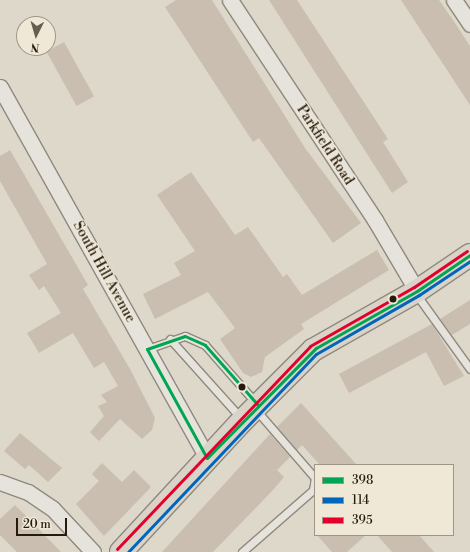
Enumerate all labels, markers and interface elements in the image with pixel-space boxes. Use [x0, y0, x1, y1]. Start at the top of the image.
north arrow [16, 16, 56, 56]
text: N [30, 40, 40, 54]
street label: Parkfield Road [293, 102, 357, 188]
street label: South Hill Avenue [69, 218, 139, 326]
unlabelled marker [388, 294, 398, 304]
unlabelled marker [237, 382, 247, 392]
legend [314, 464, 454, 536]
text: 398 [352, 473, 373, 488]
text: 114 [352, 493, 369, 508]
scale bar [18, 510, 69, 536]
text: 395 [352, 513, 373, 528]
text: 20 m [23, 517, 51, 532]

